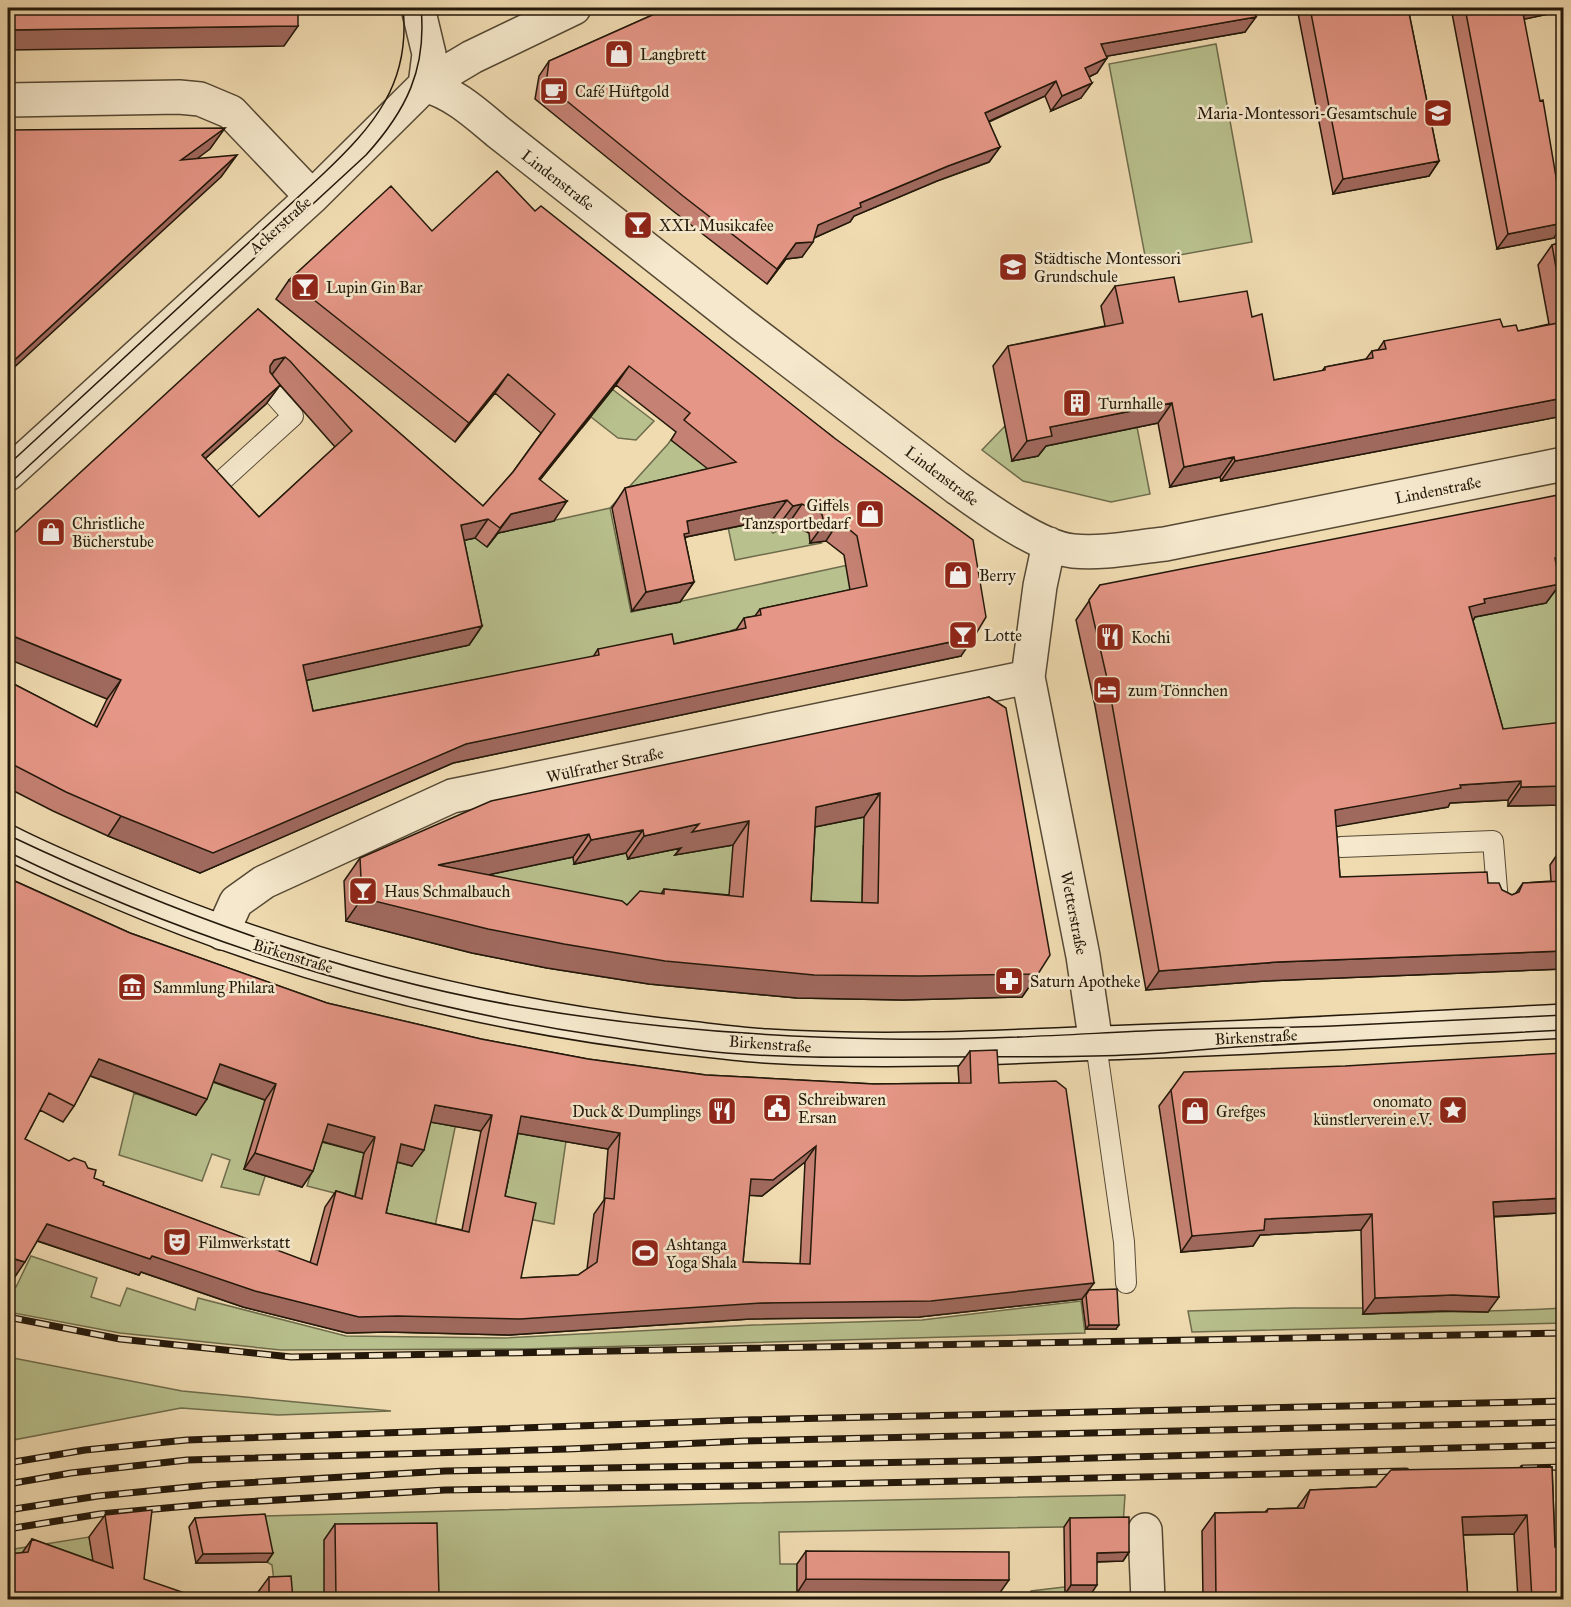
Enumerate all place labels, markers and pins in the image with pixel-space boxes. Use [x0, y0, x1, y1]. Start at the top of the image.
shop icon: Langbrett [603, 38, 635, 70]
place label: Langbrett [640, 45, 707, 65]
cafe icon: Café Hüftgold [538, 75, 570, 107]
place label: Café Hüftgold [575, 82, 669, 102]
school or university icon: Maria-Montessori-Gesamtschule [1422, 97, 1454, 129]
place label: Maria-Montessori-Gesamtschule [1197, 104, 1417, 123]
bar icon: XXL Musikcafee [622, 209, 654, 241]
place label: XXL Musikcafee [659, 216, 774, 235]
place label: Städtische Montessori Grundschule [1034, 249, 1181, 286]
school or university icon: Städtische Montessori Grundschule [997, 251, 1029, 283]
bar icon: Lupin Gin Bar [289, 271, 321, 303]
place label: Lupin Gin Bar [326, 278, 422, 297]
building icon: Turnhalle [1061, 387, 1093, 419]
place label: Turnhalle [1098, 394, 1163, 413]
place label: Giffels Tanzsportbedarf [742, 496, 852, 533]
shop icon: Giffels Tanzsportbedarf [854, 498, 886, 530]
place label: Christliche Bücherstube [72, 514, 154, 551]
shop icon: Christliche Bücherstube [35, 516, 67, 548]
shop icon: Berry [942, 559, 974, 591]
place label: Berry [979, 566, 1016, 585]
bar icon: Lotte [947, 619, 979, 651]
restaurant icon: Kochi [1094, 621, 1126, 653]
place label: Lotte [984, 626, 1022, 645]
place label: Kochi [1131, 628, 1171, 647]
hotel icon: zum Tönnchen [1091, 674, 1123, 706]
place label: zum Tönnchen [1128, 681, 1228, 700]
bar icon: Haus Schmalbauch [347, 875, 379, 907]
place label: Haus Schmalbauch [384, 882, 511, 901]
pharmacy icon: Saturn Apotheke [993, 965, 1025, 997]
museum icon: Sammlung Philara [116, 971, 148, 1003]
place label: Saturn Apotheke [1030, 972, 1141, 991]
place label: Sammlung Philara [153, 978, 275, 998]
place label: Schreibwaren Ersan [798, 1090, 886, 1127]
public building icon: Schreibwaren Ersan [761, 1092, 793, 1124]
place label: onomato künstlerverein e.V. [1313, 1092, 1432, 1129]
place icon: onomato künstlerverein e.V. [1437, 1094, 1469, 1126]
restaurant icon: Duck & Dumplings [706, 1095, 738, 1127]
shop icon: Grefges [1179, 1095, 1211, 1127]
place label: Duck & Dumplings [572, 1102, 701, 1122]
place label: Grefges [1216, 1102, 1266, 1122]
theatre icon: Filmwerkstatt [161, 1226, 193, 1258]
place label: Filmwerkstatt [198, 1233, 291, 1252]
place label: Ashtanga Yoga Shala [665, 1235, 737, 1273]
sports icon: Ashtanga Yoga Shala [629, 1237, 661, 1269]

